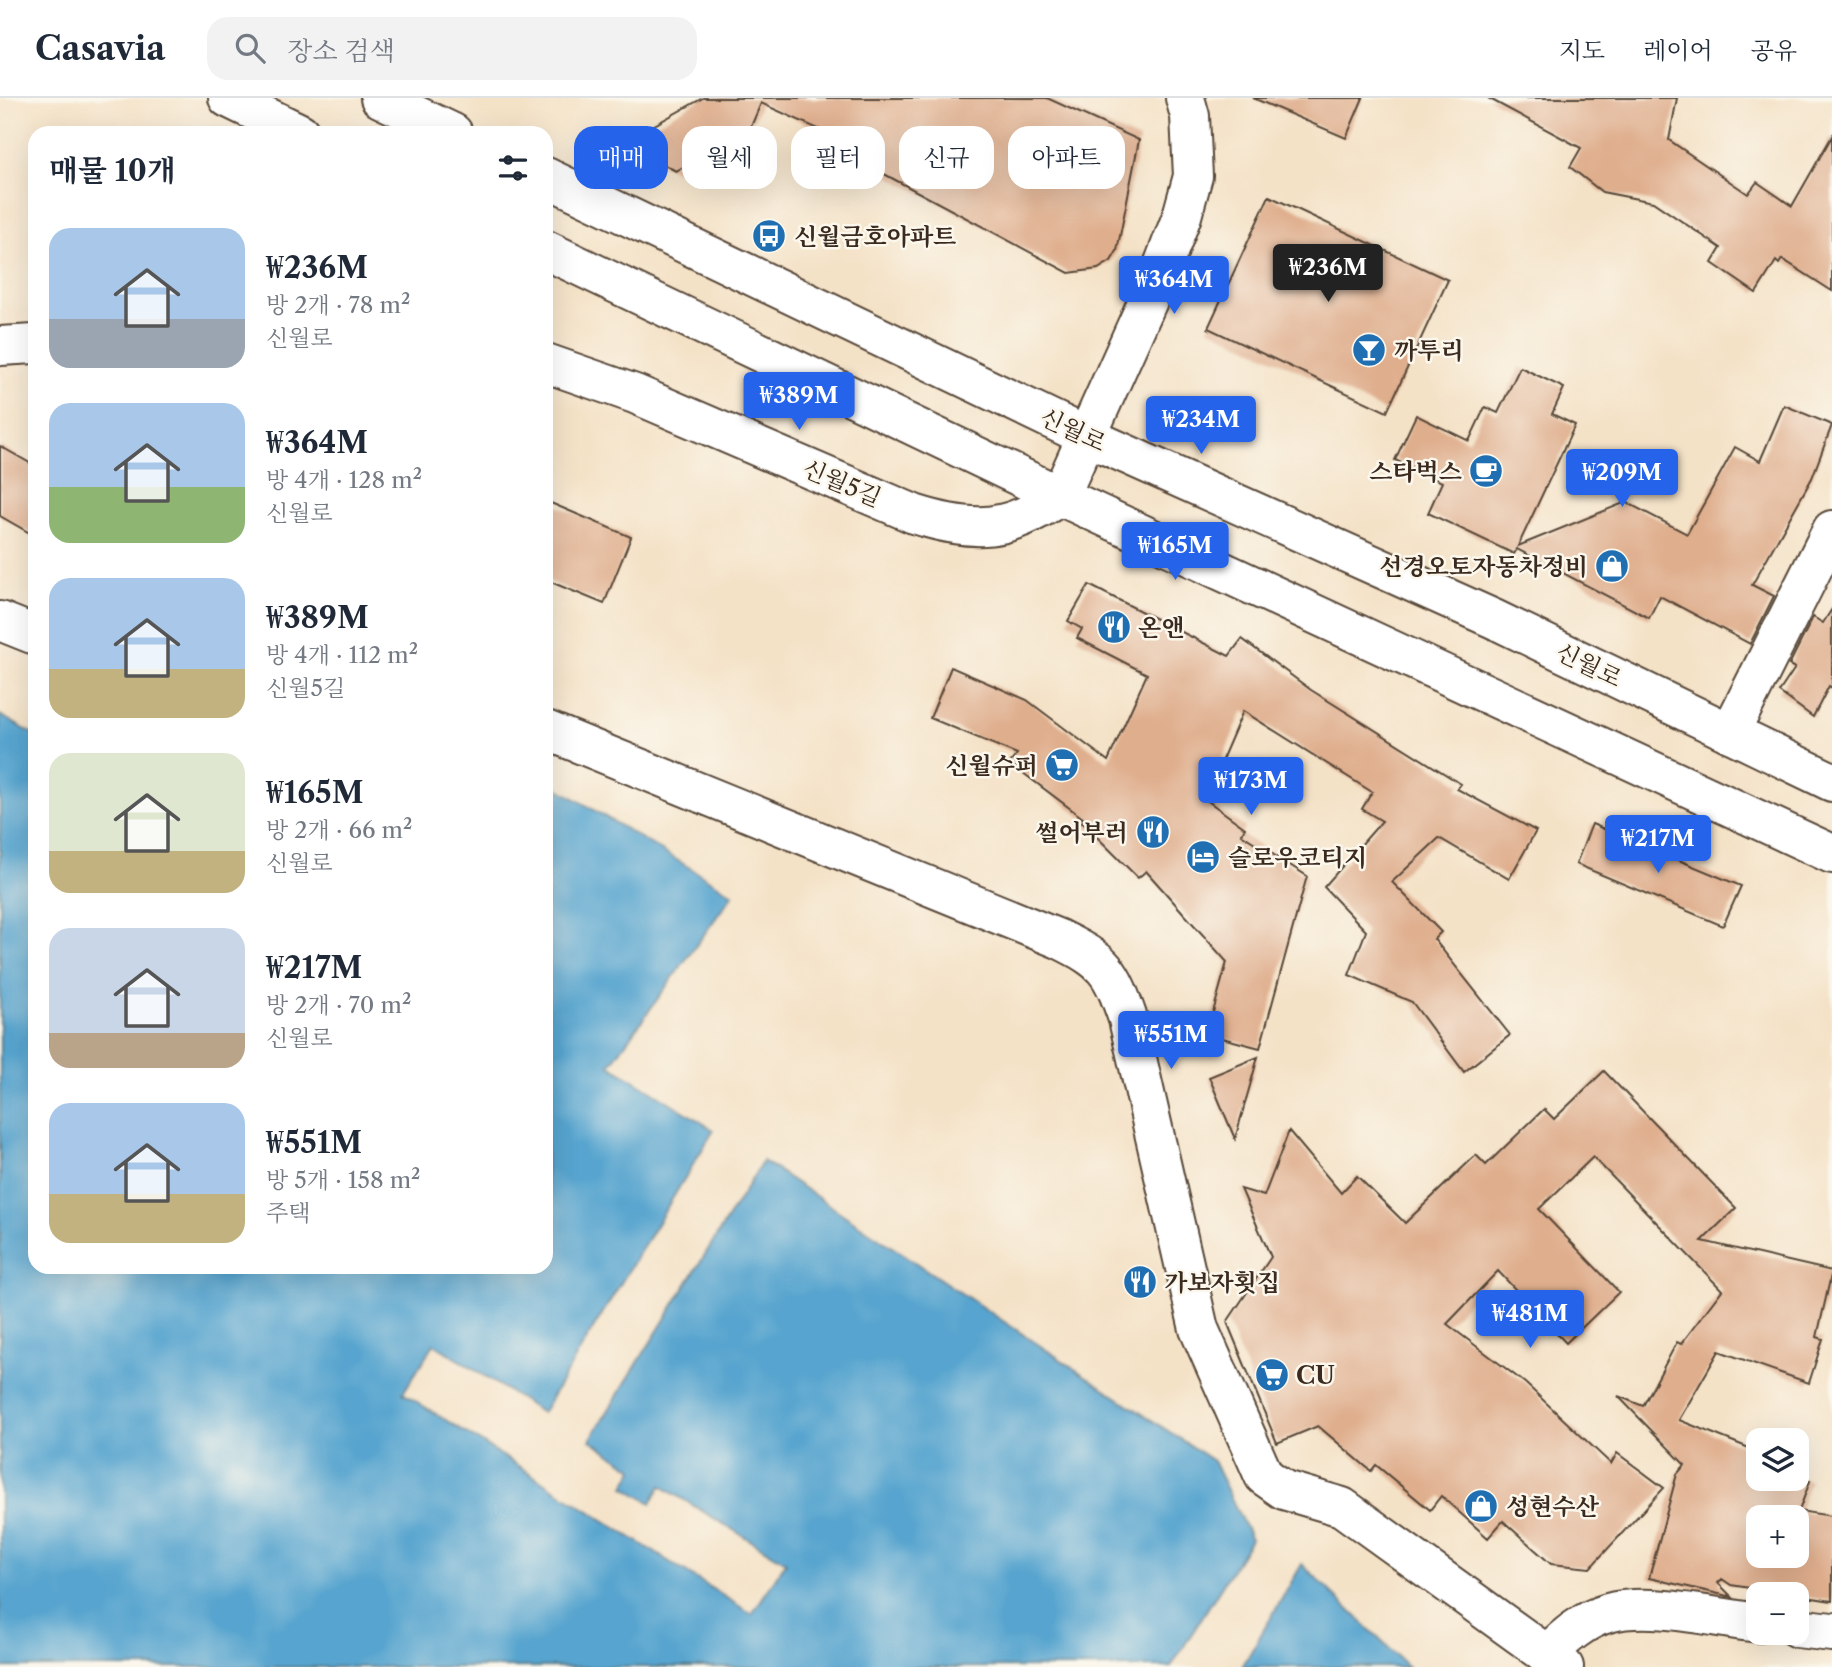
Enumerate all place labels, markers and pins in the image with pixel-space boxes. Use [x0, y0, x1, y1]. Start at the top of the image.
bus stop icon: 신월금호아파트 [750, 217, 788, 255]
place label: 신월금호아파트 [794, 222, 956, 251]
pin: ₩236M [1279, 244, 1377, 304]
pin: ₩364M [1125, 256, 1223, 316]
bar icon: 까투리 [1350, 331, 1388, 369]
place label: 까투리 [1394, 336, 1464, 365]
pin: ₩389M [750, 372, 848, 432]
pin: ₩234M [1152, 396, 1250, 456]
pin: ₩209M [1573, 450, 1671, 509]
cafe icon: 스타벅스 [1467, 452, 1505, 490]
place label: 스타벅스 [1369, 457, 1462, 486]
pin: ₩165M [1126, 522, 1224, 582]
shop icon: 선경오토자동차정비 [1593, 547, 1631, 585]
place label: 선경오토자동차정비 [1379, 552, 1588, 581]
restaurant icon: 온앤 [1095, 608, 1133, 646]
place label: 온앤 [1138, 613, 1184, 642]
supermarket icon: 신월슈퍼 [1043, 746, 1081, 784]
place label: 신월슈퍼 [945, 751, 1038, 780]
pin: ₩173M [1202, 758, 1300, 817]
restaurant icon: 썰어부러 [1134, 813, 1172, 851]
pin: ₩217M [1609, 816, 1707, 875]
place label: 썰어부러 [1035, 818, 1128, 847]
hotel icon: 슬로우코티지 [1184, 838, 1222, 876]
place label: 슬로우코티지 [1228, 843, 1367, 872]
pin: ₩551M [1122, 1012, 1220, 1071]
restaurant icon: 가보자횟집 [1121, 1263, 1159, 1301]
place label: 가보자횟집 [1164, 1268, 1280, 1297]
pin: ₩481M [1481, 1290, 1579, 1350]
supermarket icon: CU [1253, 1356, 1291, 1394]
place label: CU [1296, 1361, 1335, 1390]
shop icon: 성현수산 [1462, 1487, 1500, 1525]
place label: 성현수산 [1506, 1492, 1600, 1521]

